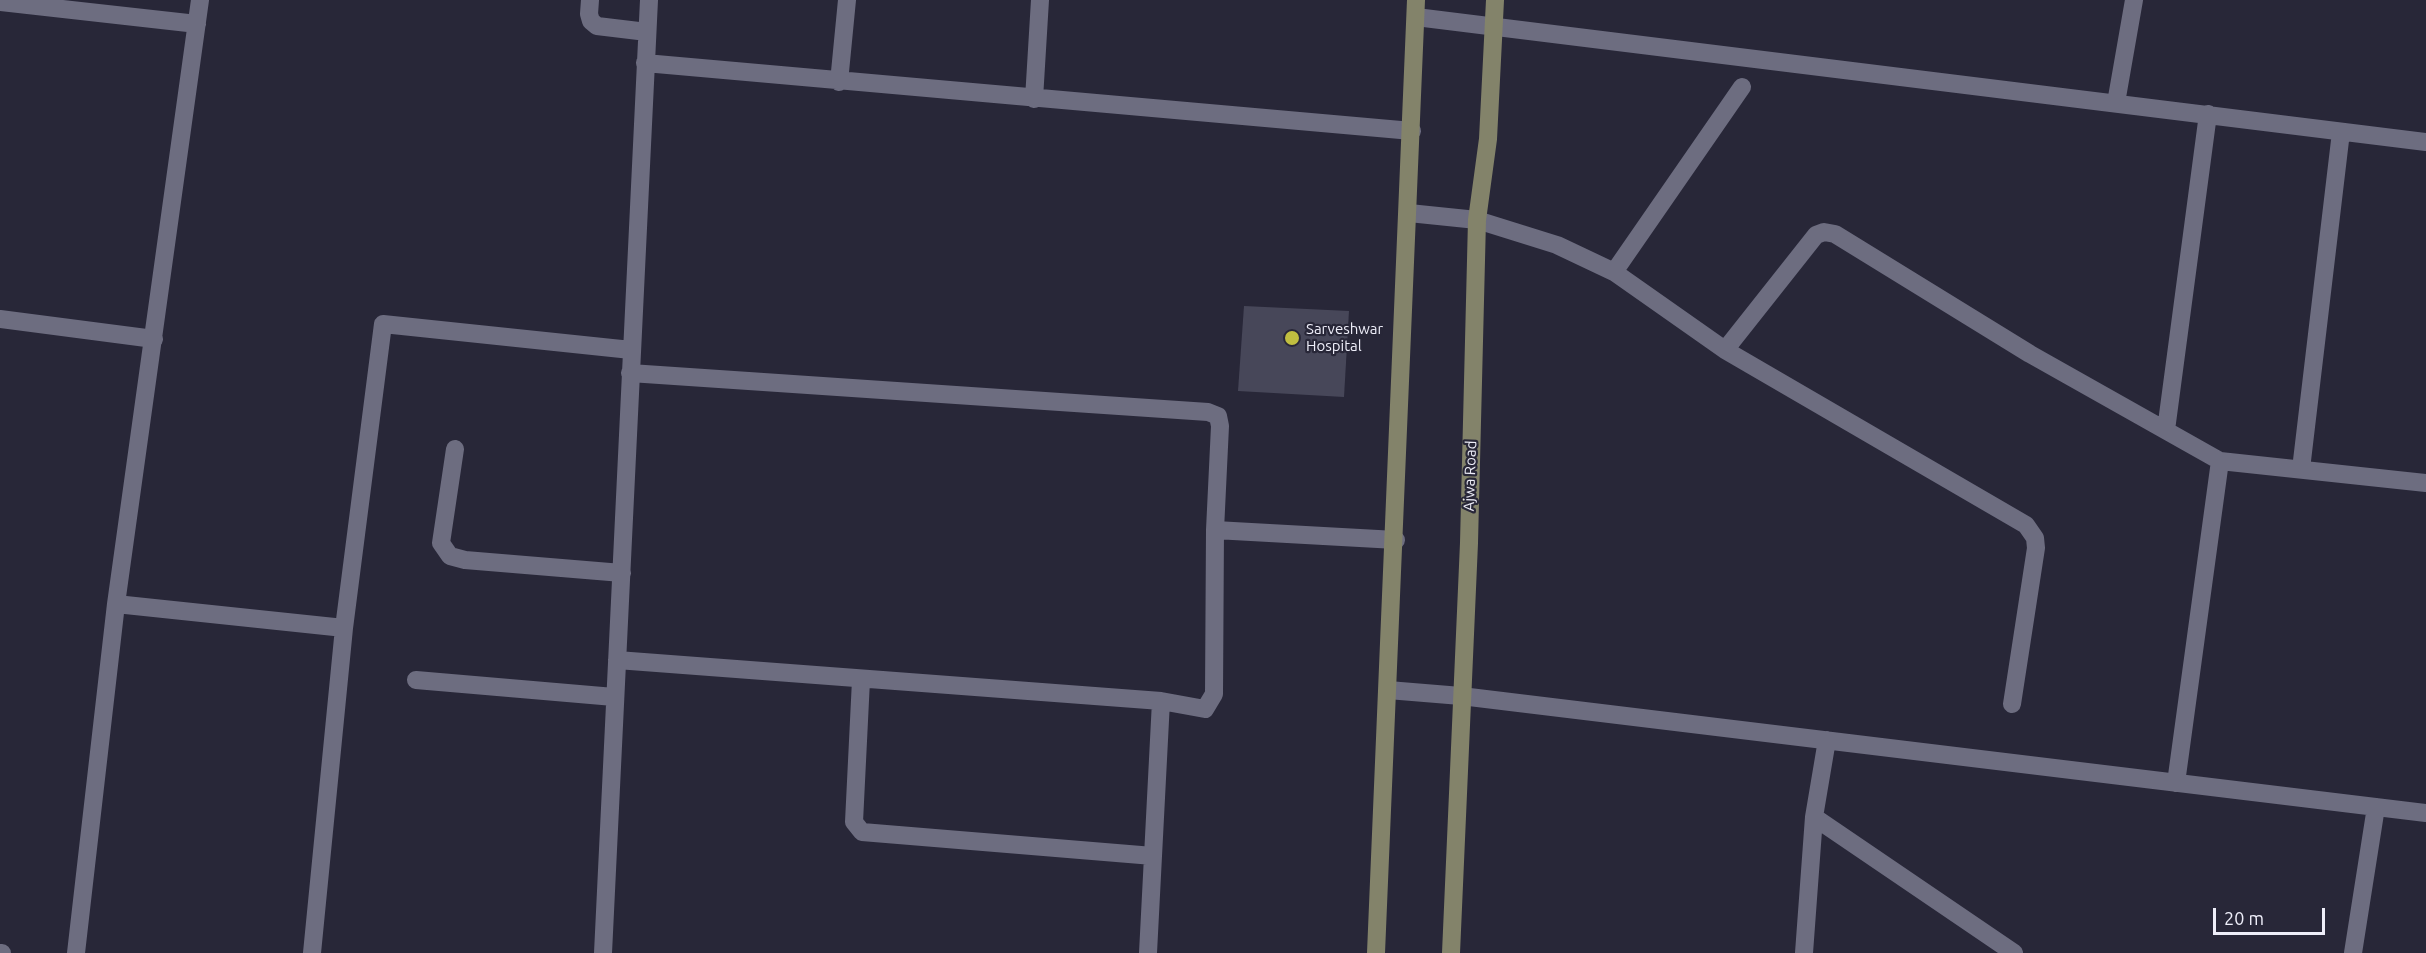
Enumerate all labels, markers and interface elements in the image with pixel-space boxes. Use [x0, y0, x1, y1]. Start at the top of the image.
place label: Sarveshwar Hospital [1306, 320, 1383, 355]
marker: Sarveshwar Hospital [1283, 329, 1301, 347]
street label: Ajwa Road [1460, 440, 1480, 512]
scale bar [2216, 896, 2328, 934]
text: 20 m [2224, 908, 2264, 928]

